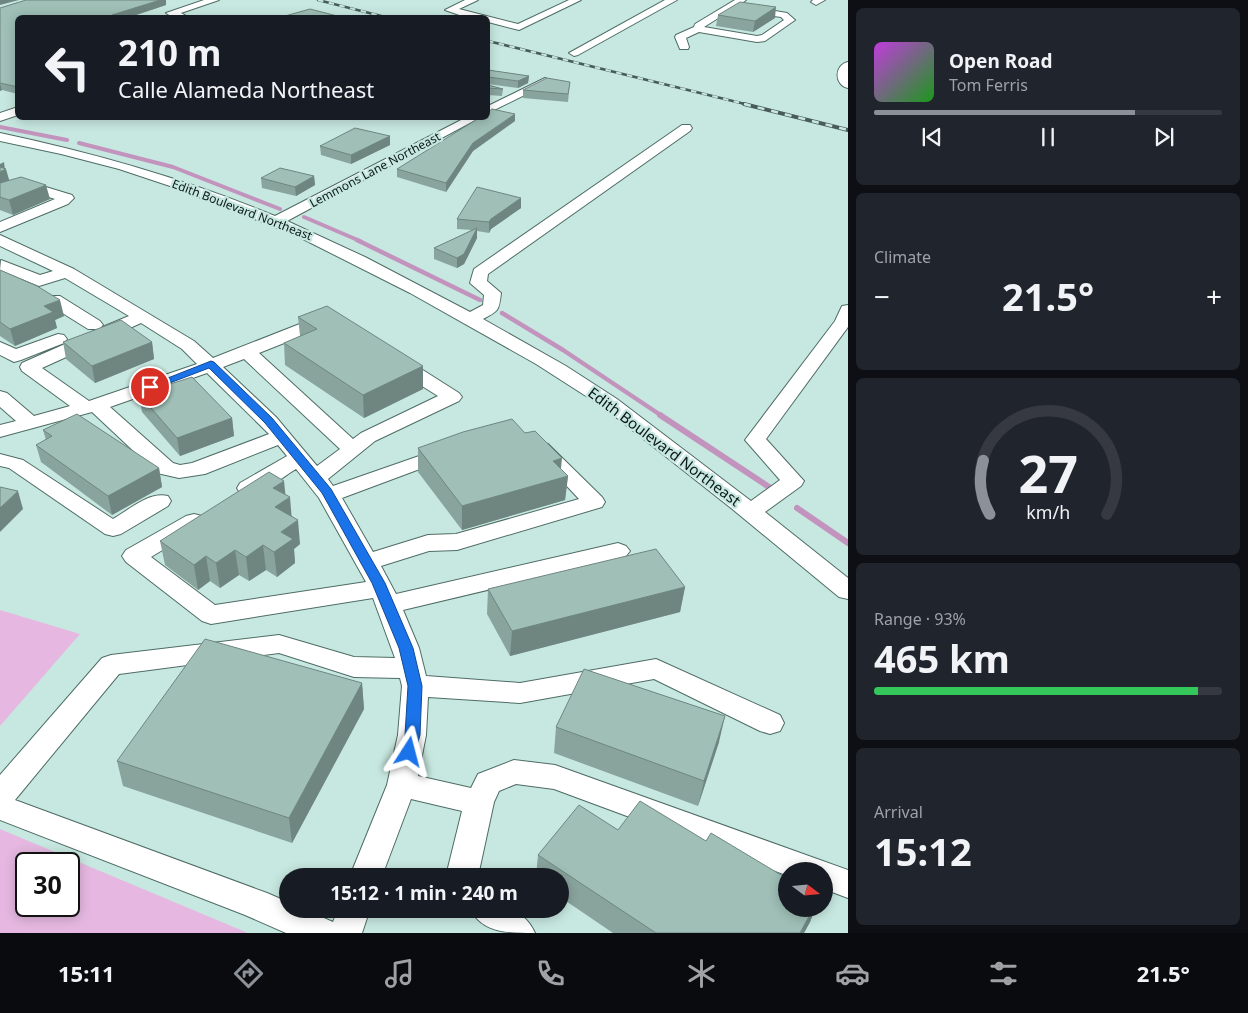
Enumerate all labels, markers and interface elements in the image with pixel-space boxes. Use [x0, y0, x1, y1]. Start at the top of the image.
text: 210 m [118, 29, 221, 76]
icon: left [35, 35, 100, 100]
text: Open Road [949, 48, 1052, 74]
text: Calle Alameda Northeast [118, 74, 374, 104]
text: Tom Ferris [949, 74, 1028, 96]
icon: previous [918, 123, 946, 151]
icon: pause [1034, 123, 1062, 151]
icon: next [1150, 123, 1178, 151]
street label: Lemmons Lane Northeast [306, 127, 444, 211]
street label: Edith Boulevard Northeast [170, 175, 315, 244]
text: Climate [874, 246, 931, 268]
text: 21.5° [1002, 270, 1094, 322]
text: − [874, 277, 890, 315]
text: + [1206, 277, 1222, 315]
pin [129, 366, 171, 408]
icon: arrive [136, 373, 164, 401]
street label: Edith Boulevard Northeast [584, 382, 745, 511]
text: 27 [1018, 437, 1078, 508]
text: km/h [1026, 500, 1070, 524]
text: Range · 93% [874, 608, 966, 630]
text: 465 km [874, 632, 1010, 684]
position arrow [382, 725, 434, 777]
text: Arrival [874, 801, 923, 823]
text: 15:12 [874, 825, 972, 877]
speed limit sign: 30 [15, 852, 80, 917]
north arrow [778, 862, 832, 918]
map controls [778, 862, 833, 917]
text: 15:12 · 1 min · 240 m [330, 880, 518, 906]
icon: directions [231, 956, 266, 991]
icon: music [382, 956, 417, 991]
icon: phone [533, 956, 568, 991]
icon: climate [684, 956, 719, 991]
icon: car [835, 956, 870, 991]
icon: filters [986, 956, 1021, 991]
text: 15:11 [58, 958, 115, 988]
text: 21.5° [1137, 958, 1190, 988]

